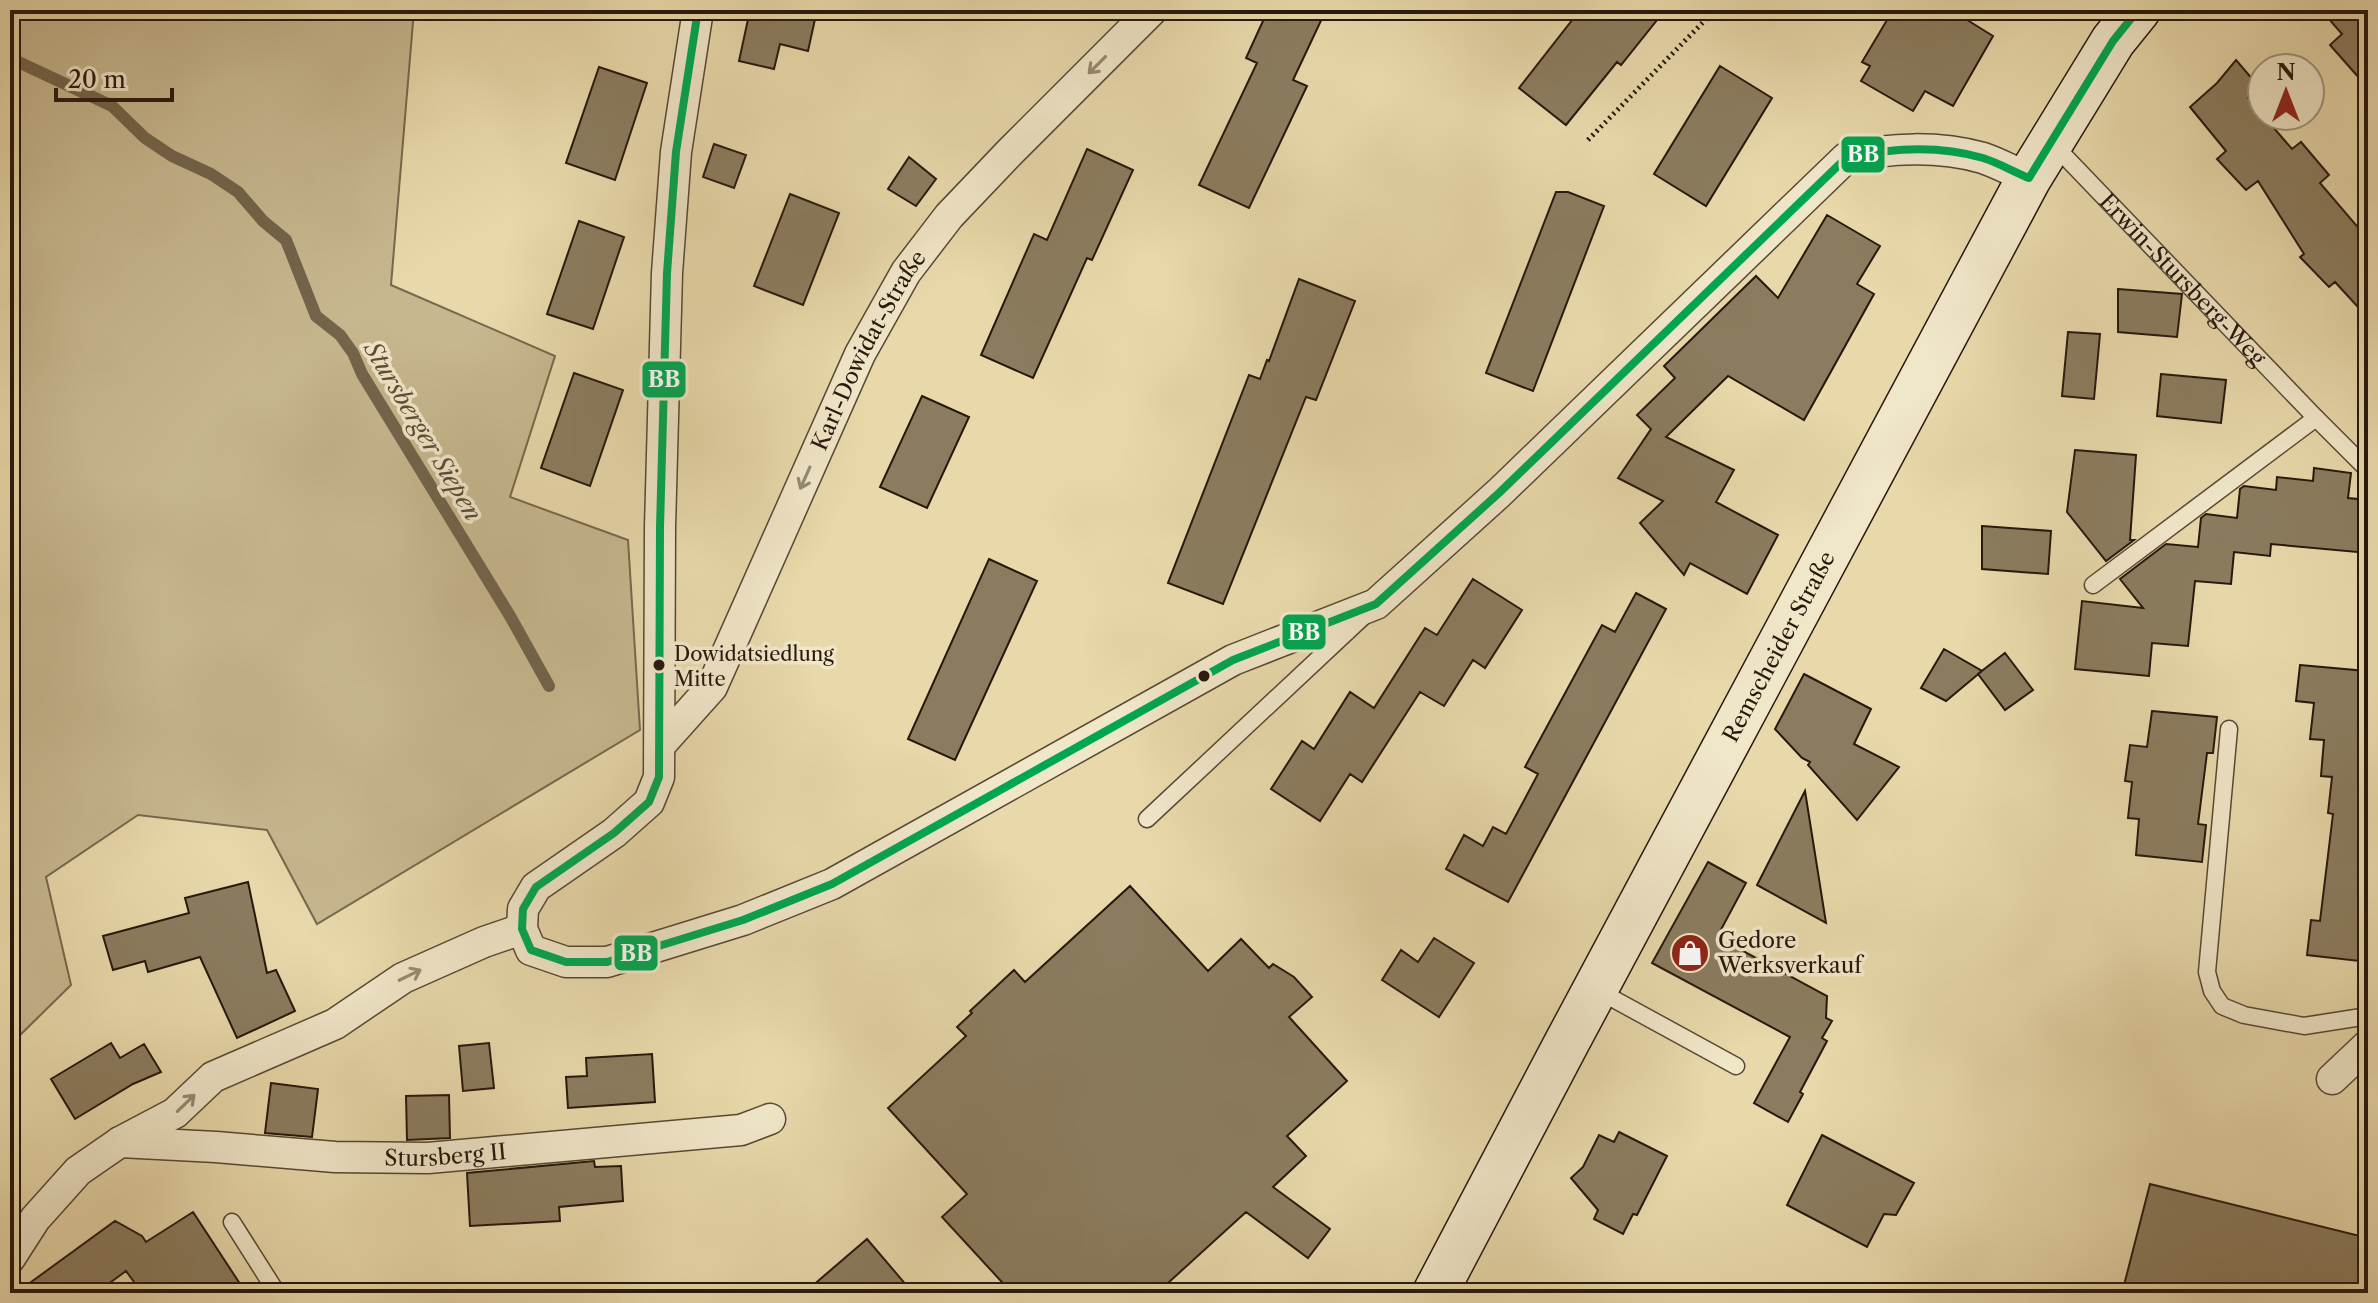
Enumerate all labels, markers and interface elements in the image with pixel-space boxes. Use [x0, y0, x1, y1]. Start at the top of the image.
scale bar [56, 52, 172, 102]
north arrow [2246, 52, 2326, 132]
one-way arrow [1088, 55, 1107, 74]
text: N [2276, 59, 2296, 86]
text: 20 m [68, 65, 126, 94]
line badge: BB [1840, 135, 1886, 174]
text: BB [1847, 141, 1879, 168]
street label: Erwin-Stursberg-Weg [2094, 188, 2272, 371]
street label: Karl-Dowidat-Straße [805, 245, 931, 455]
water label: Stursberger Siepen [357, 334, 488, 526]
line badge: BB [641, 360, 687, 399]
text: BB [648, 366, 680, 393]
one-way arrow [797, 466, 812, 490]
street label: Remscheider Straße [1716, 546, 1840, 747]
line badge: BB [1281, 613, 1327, 651]
text: BB [1288, 619, 1320, 646]
place label: Dowidatsiedlung Mitte [674, 642, 834, 691]
marker: Dowidatsiedlung Mitte [651, 657, 667, 673]
unlabelled marker [1196, 668, 1212, 684]
place label: Gedore Werksverkauf [1717, 927, 1865, 979]
shop icon: Gedore Werksverkauf [1669, 932, 1711, 974]
line badge: BB [613, 934, 659, 972]
text: BB [620, 940, 652, 967]
one-way arrow [398, 967, 422, 982]
one-way arrow [176, 1093, 196, 1112]
street label: Stursberg II [384, 1138, 507, 1172]

